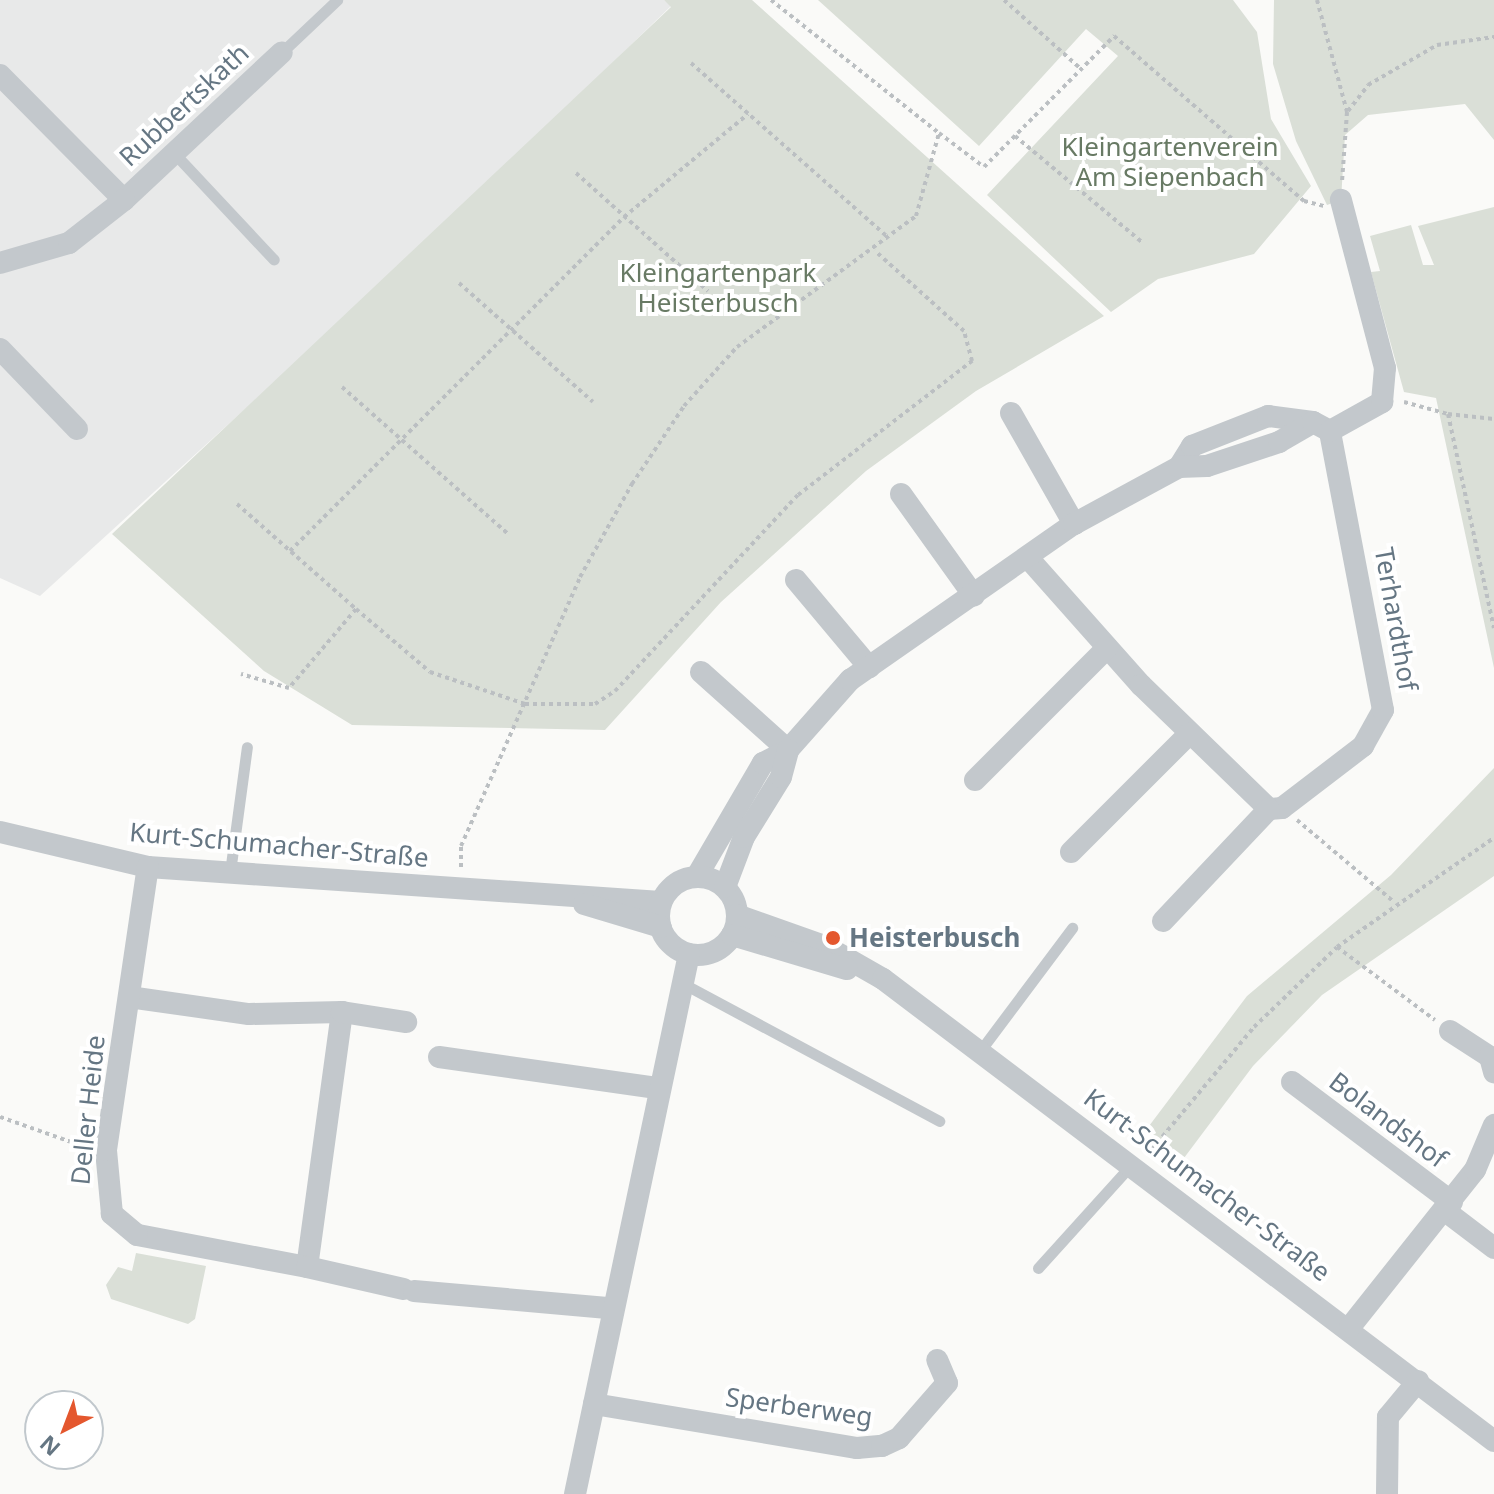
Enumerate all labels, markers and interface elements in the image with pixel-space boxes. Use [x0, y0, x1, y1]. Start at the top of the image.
street label: Rubbertskath [113, 37, 255, 173]
park label: Kleingartenverein Am Siepenbach [1061, 131, 1279, 192]
park label: Kleingartenpark Heisterbusch [620, 257, 816, 318]
street label: Terhardthof [1368, 545, 1424, 693]
street label: Kurt-Schumacher-Straße [128, 816, 430, 874]
place label: Heisterbusch [849, 922, 1020, 954]
marker: Heisterbusch [824, 929, 842, 947]
street label: Deller Heide [65, 1034, 111, 1186]
street label: Bolandshof [1323, 1066, 1453, 1174]
street label: Kurt-Schumacher-Straße [1078, 1082, 1336, 1288]
street label: Sperberweg [723, 1381, 875, 1433]
north arrow [24, 1390, 104, 1470]
text: N [33, 1429, 66, 1463]

